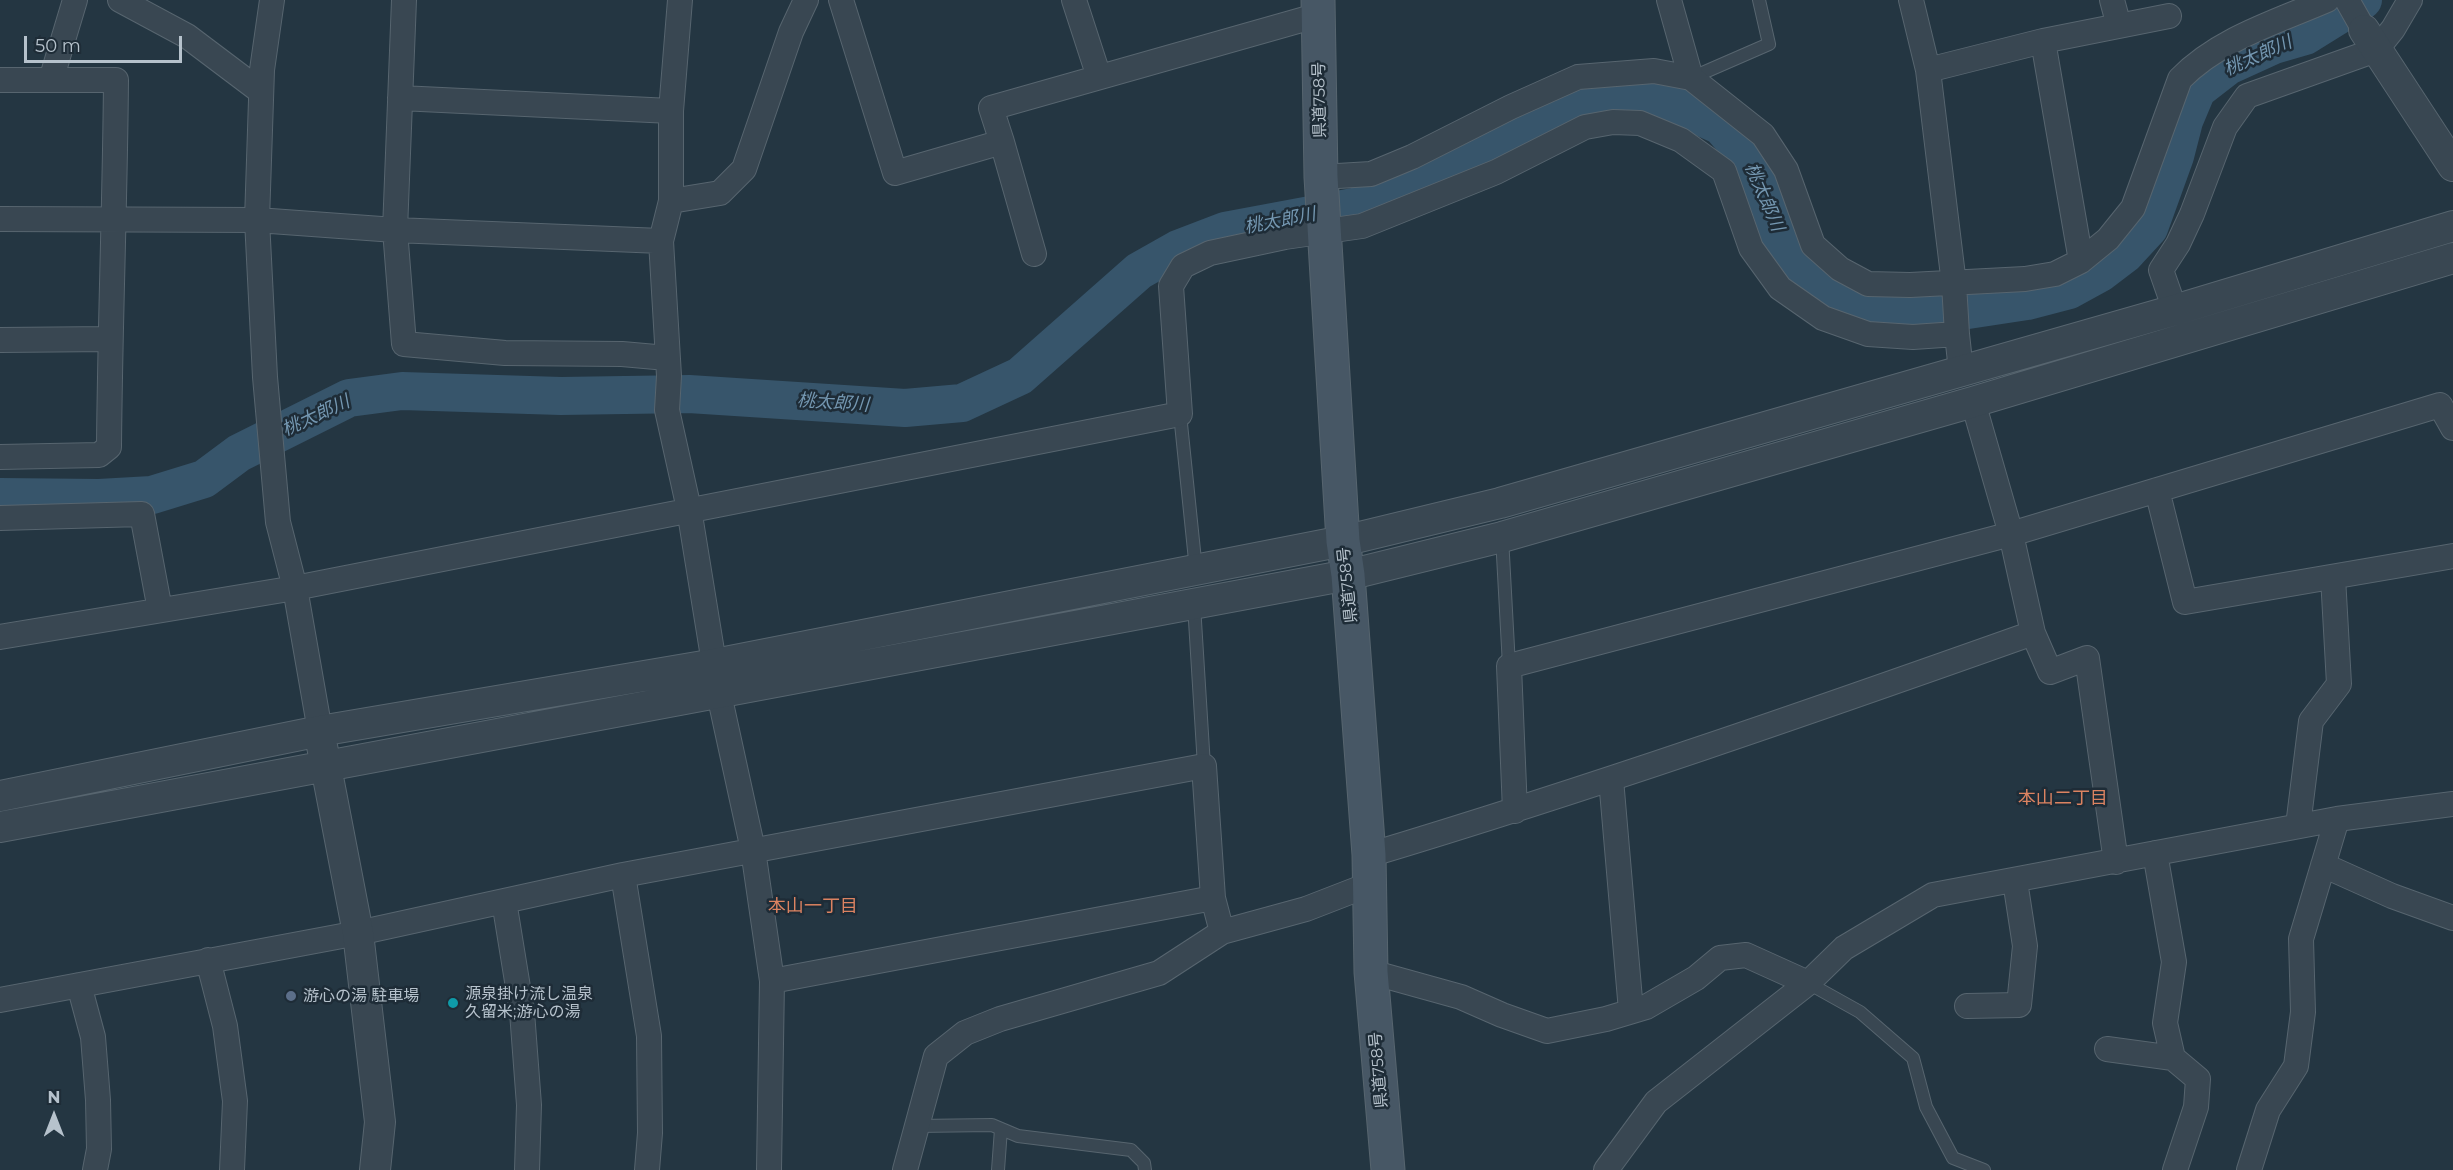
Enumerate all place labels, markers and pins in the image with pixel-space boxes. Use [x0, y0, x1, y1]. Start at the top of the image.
place label: 源泉掛け流し温泉 久留米;游心の湯 [465, 984, 593, 1022]
place label: 游心の湯 駐車場 [303, 986, 419, 1006]
marker: 游心の湯 駐車場 [284, 989, 298, 1003]
marker: 源泉掛け流し温泉 久留米;游心の湯 [446, 996, 460, 1010]

